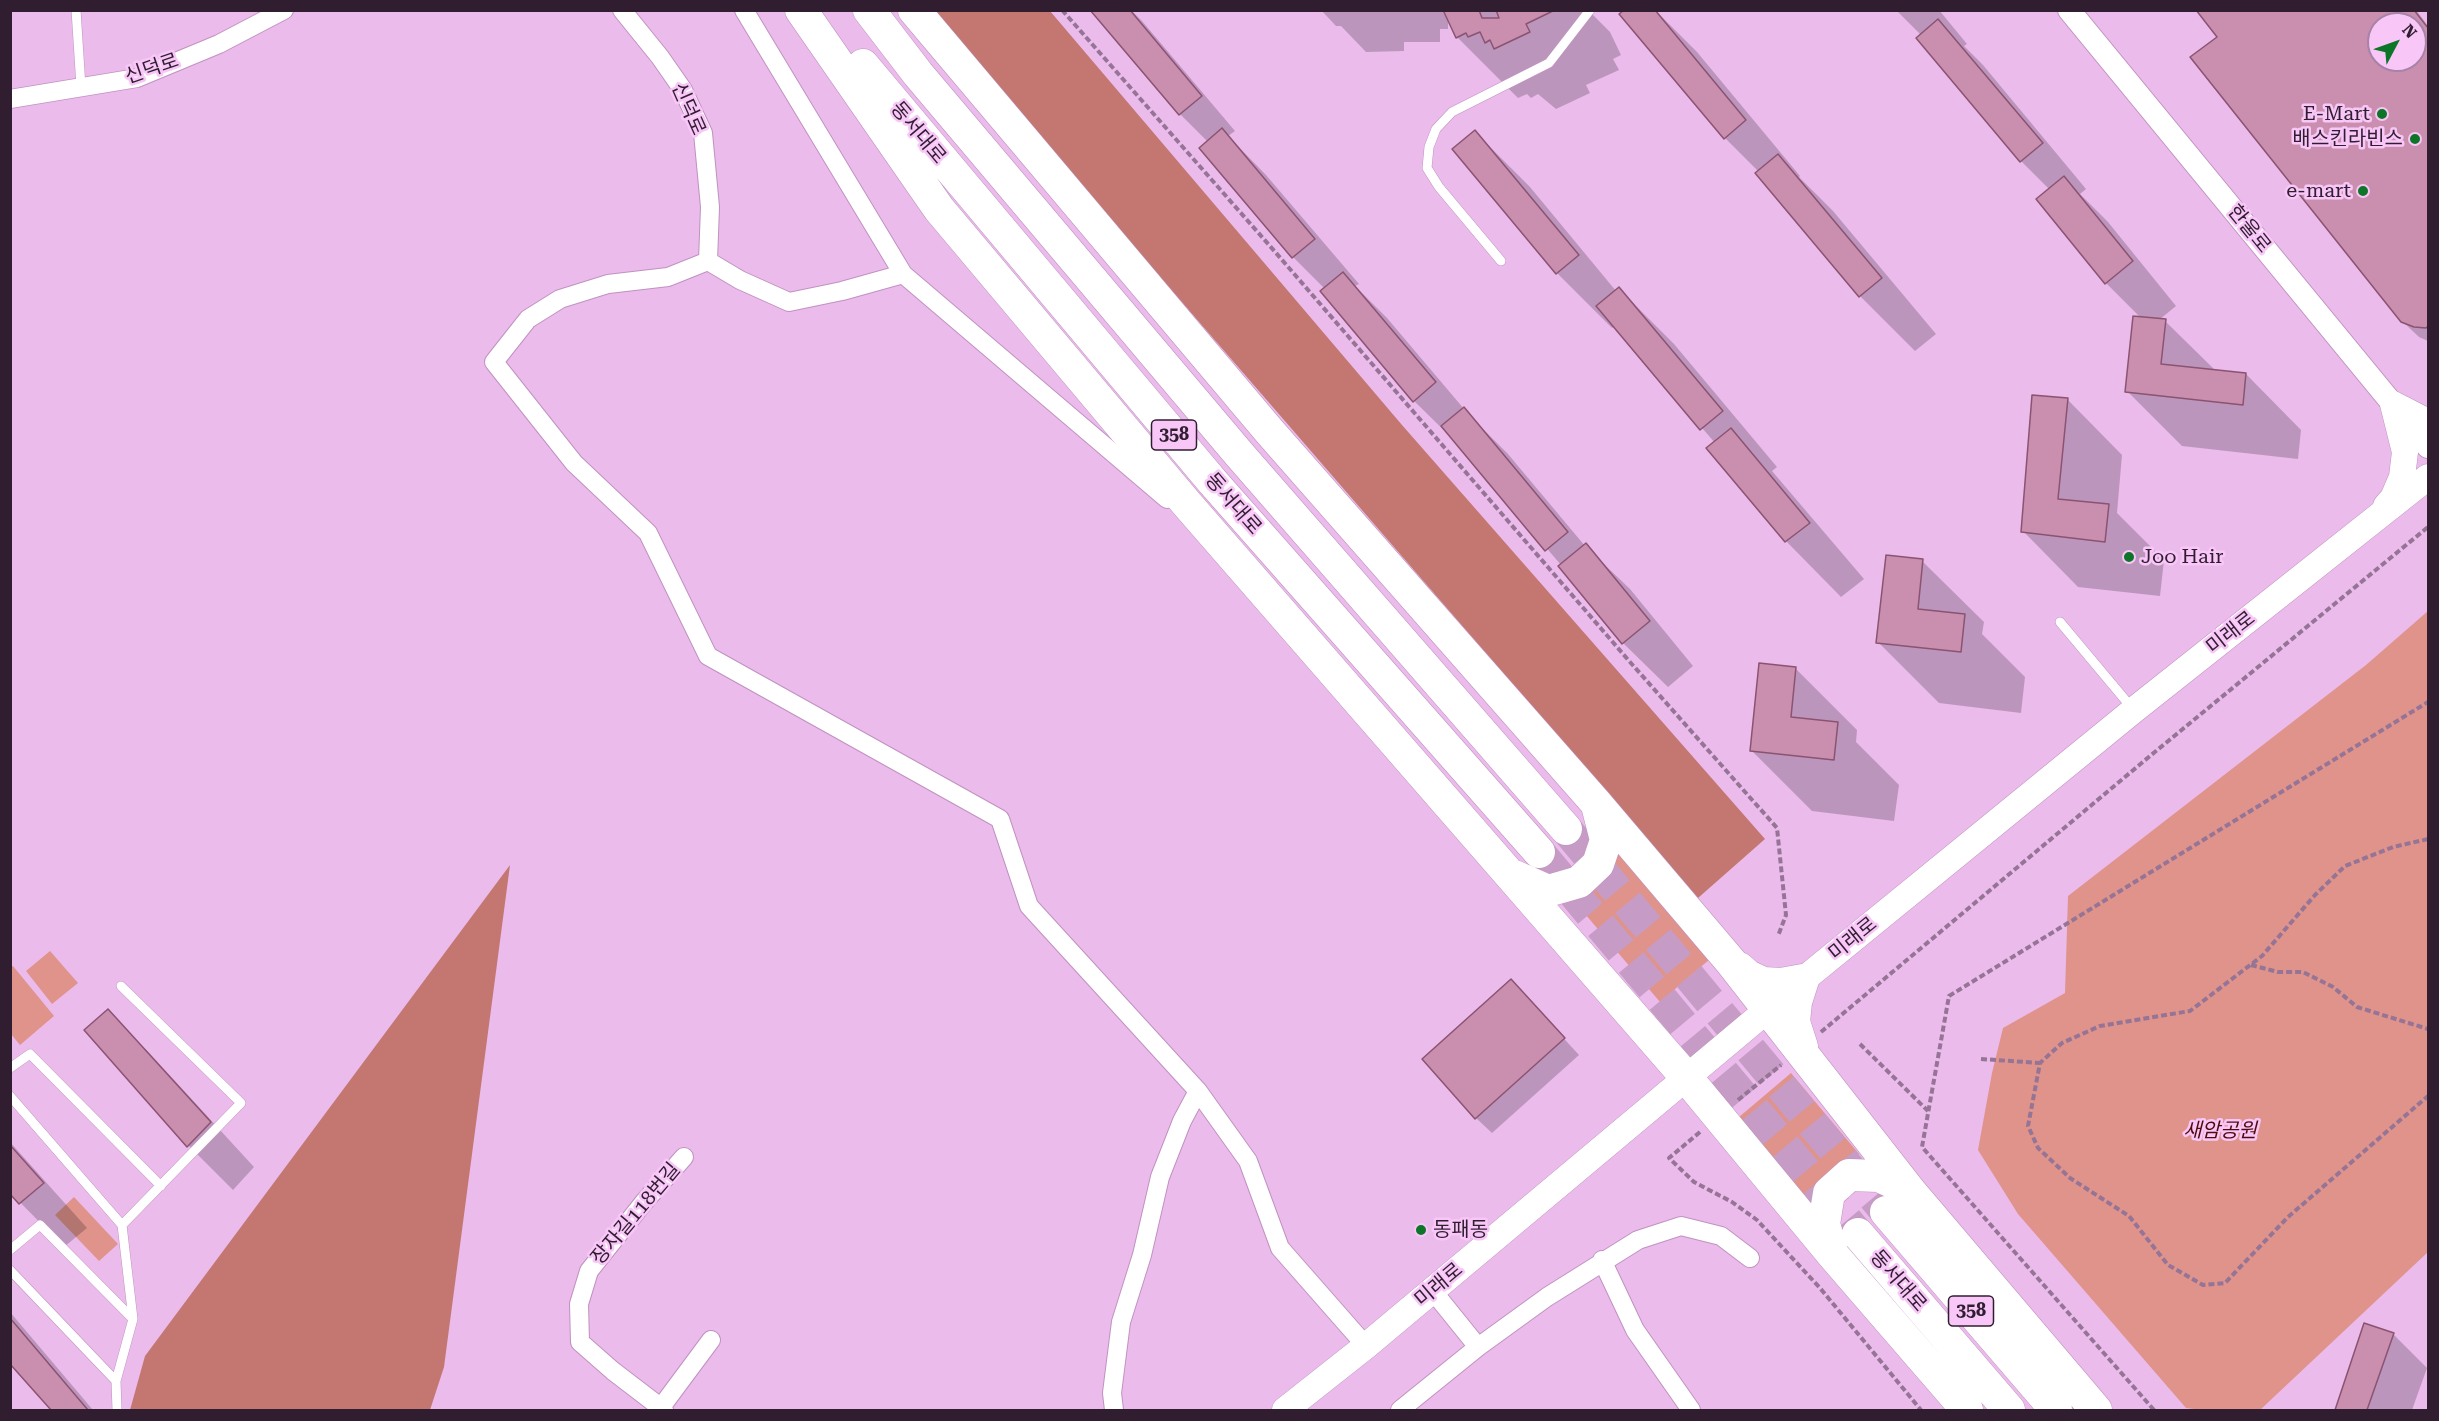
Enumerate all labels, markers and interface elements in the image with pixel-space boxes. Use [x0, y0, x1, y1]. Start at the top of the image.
north arrow [2367, 12, 2427, 72]
text: N [2398, 20, 2421, 42]
street label: 신덕로 [122, 49, 182, 89]
street label: 신덕로 [666, 79, 710, 139]
street label: 동서대로 [885, 97, 951, 169]
place label: E-Mart [2303, 102, 2370, 126]
marker: E-Mart [2375, 107, 2389, 121]
place label: 배스킨라빈스 [2293, 127, 2403, 151]
marker: 배스킨라빈스 [2408, 132, 2422, 146]
place label: e-mart [2286, 179, 2351, 203]
marker: e-mart [2356, 184, 2370, 198]
street label: 한울로 [2222, 200, 2276, 258]
road number: 358 [1152, 420, 1196, 450]
street label: 동서대로 [1200, 468, 1266, 540]
place label: Joo Hair [2141, 545, 2224, 569]
marker: Joo Hair [2122, 550, 2136, 564]
street label: 미래로 [2202, 607, 2260, 659]
street label: 미래로 [1824, 912, 1882, 966]
park label: 새암공원 [2183, 1119, 2257, 1143]
street label: 장자길118번길 [586, 1158, 686, 1270]
place label: 동패동 [1433, 1218, 1488, 1242]
marker: 동패동 [1414, 1223, 1428, 1237]
street label: 동서대로 [1865, 1245, 1931, 1317]
street label: 미래로 [1410, 1258, 1468, 1312]
road number: 358 [1948, 1296, 1994, 1326]

